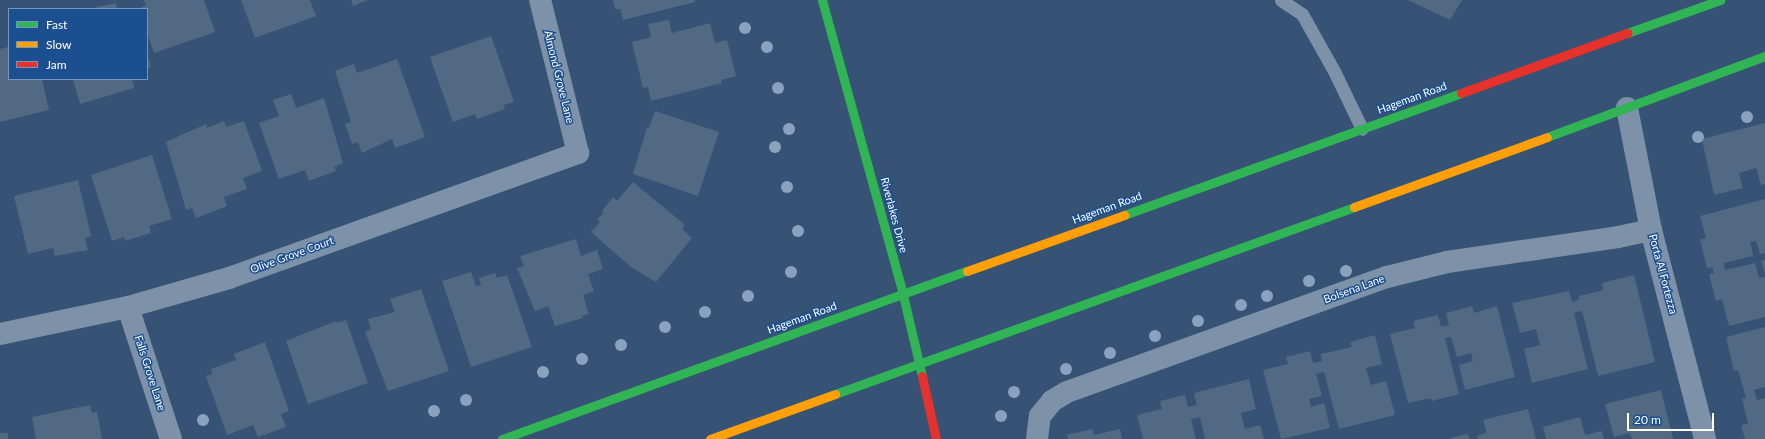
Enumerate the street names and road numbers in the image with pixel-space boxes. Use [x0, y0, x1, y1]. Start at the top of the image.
street label: Almond Grove Lane [541, 29, 577, 125]
street label: Hageman Road [1375, 79, 1449, 117]
street label: Riverlakes Drive [878, 176, 910, 254]
street label: Hageman Road [1070, 189, 1144, 227]
street label: Porta Al Fortezza [1646, 232, 1680, 316]
street label: Olive Grove Court [249, 234, 335, 276]
street label: Bolsena Lane [1322, 272, 1386, 306]
street label: Hageman Road [765, 299, 839, 337]
street label: Falls Grove Lane [132, 334, 168, 412]

